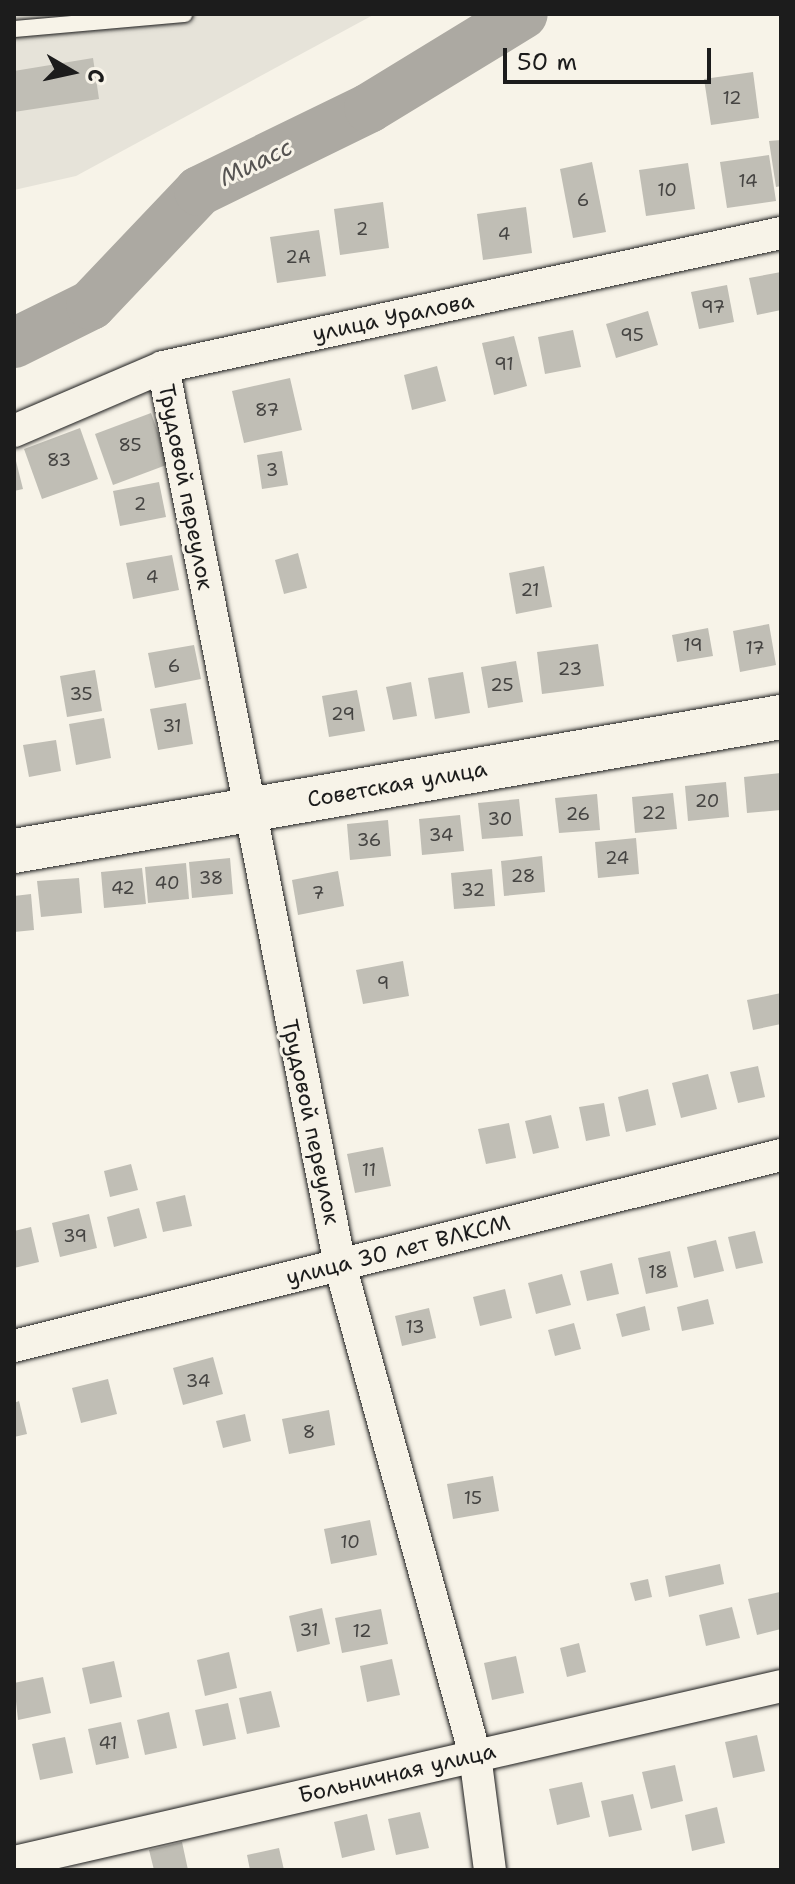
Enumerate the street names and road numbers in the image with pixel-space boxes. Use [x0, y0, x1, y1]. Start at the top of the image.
street label: улица Уралова [310, 287, 476, 347]
street label: Трудовой переулок [153, 382, 219, 592]
street label: Советская улица [305, 755, 489, 813]
street label: Трудовой переулок [276, 1017, 346, 1227]
street label: улица 30 лет ВЛКСМ [283, 1209, 513, 1291]
street label: Больничная улица [296, 1737, 498, 1809]

